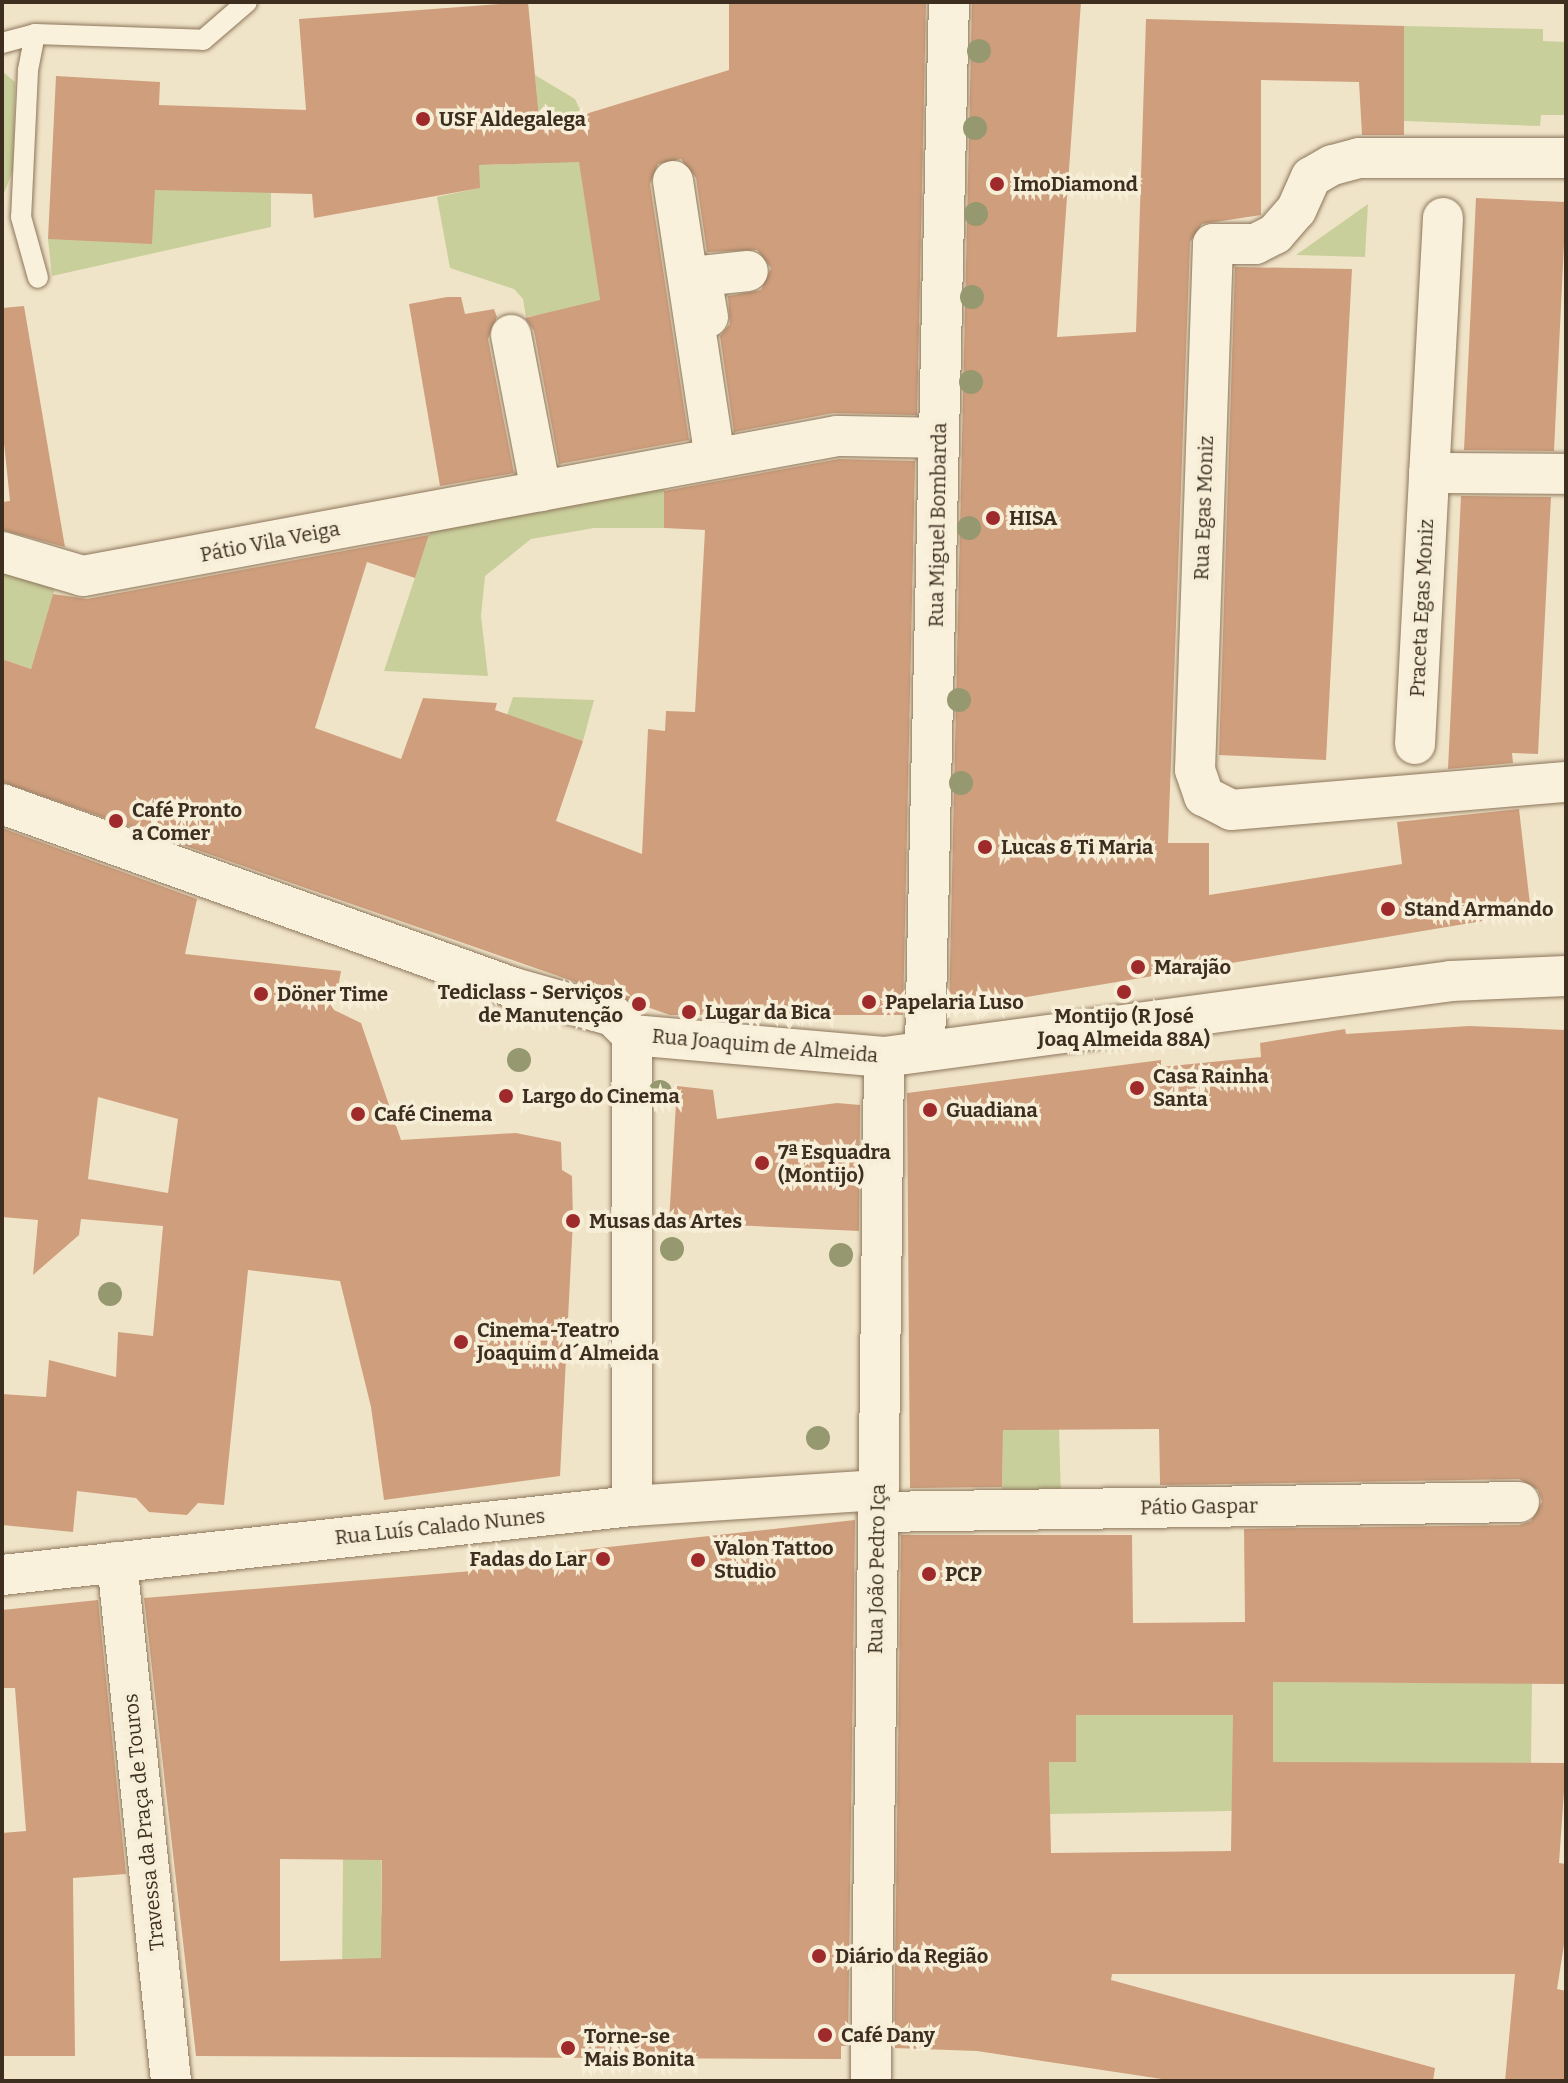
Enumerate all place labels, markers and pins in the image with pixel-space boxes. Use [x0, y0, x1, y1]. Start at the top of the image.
place label: USF Aldegalega [439, 107, 586, 131]
marker: USF Aldegalega [414, 110, 432, 128]
place label: ImoDiamond [1013, 172, 1138, 196]
marker: ImoDiamond [988, 175, 1006, 193]
place label: HISA [1009, 506, 1057, 530]
marker: HISA [984, 509, 1002, 527]
place label: Café Pronto a Comer [132, 798, 242, 845]
marker: Café Pronto a Comer [107, 812, 125, 830]
place label: Lucas & Ti Maria [1001, 835, 1153, 859]
marker: Lucas & Ti Maria [976, 838, 994, 856]
place label: Stand Armando [1404, 897, 1553, 921]
marker: Stand Armando [1379, 900, 1397, 918]
place label: Marajão [1154, 955, 1231, 979]
marker: Marajão [1129, 958, 1147, 976]
place label: Tediclass - Serviços de Manutenção [438, 980, 623, 1027]
place label: Döner Time [277, 982, 388, 1006]
marker: Montijo (R José Joaq Almeida 88A) [1115, 983, 1133, 1001]
marker: Döner Time [252, 985, 270, 1003]
place label: Papelaria Luso [885, 990, 1024, 1014]
marker: Papelaria Luso [860, 993, 878, 1011]
marker: Tediclass - Serviços de Manutenção [630, 995, 648, 1013]
place label: Lugar da Bica [705, 1000, 831, 1024]
marker: Lugar da Bica [680, 1003, 698, 1021]
place label: Montijo (R José Joaq Almeida 88A) [1038, 1004, 1210, 1051]
place label: Casa Rainha Santa [1153, 1064, 1269, 1111]
marker: Casa Rainha Santa [1128, 1079, 1146, 1097]
place label: Largo do Cinema [522, 1084, 680, 1108]
marker: Largo do Cinema [497, 1087, 515, 1105]
place label: Guadiana [946, 1098, 1038, 1122]
marker: Guadiana [921, 1101, 939, 1119]
place label: Café Cinema [374, 1102, 492, 1126]
marker: Café Cinema [349, 1105, 367, 1123]
place label: 7ª Esquadra (Montijo) [778, 1140, 891, 1187]
marker: 7ª Esquadra (Montijo) [753, 1154, 771, 1172]
place label: Musas das Artes [589, 1209, 742, 1233]
marker: Musas das Artes [564, 1212, 582, 1230]
place label: Cinema-Teatro Joaquim d´Almeida [477, 1318, 659, 1365]
marker: Cinema-Teatro Joaquim d´Almeida [452, 1333, 470, 1351]
place label: Valon Tattoo Studio [714, 1536, 833, 1583]
place label: Fadas do Lar [470, 1547, 587, 1571]
marker: Fadas do Lar [594, 1550, 612, 1568]
marker: Valon Tattoo Studio [689, 1551, 707, 1569]
place label: PCP [945, 1562, 982, 1586]
marker: PCP [920, 1565, 938, 1583]
place label: Diário da Região [835, 1944, 988, 1968]
marker: Diário da Região [810, 1947, 828, 1965]
place label: Café Dany [841, 2023, 935, 2047]
place label: Torne-se Mais Bonita [584, 2024, 695, 2071]
marker: Café Dany [816, 2026, 834, 2044]
marker: Torne-se Mais Bonita [559, 2039, 577, 2057]

